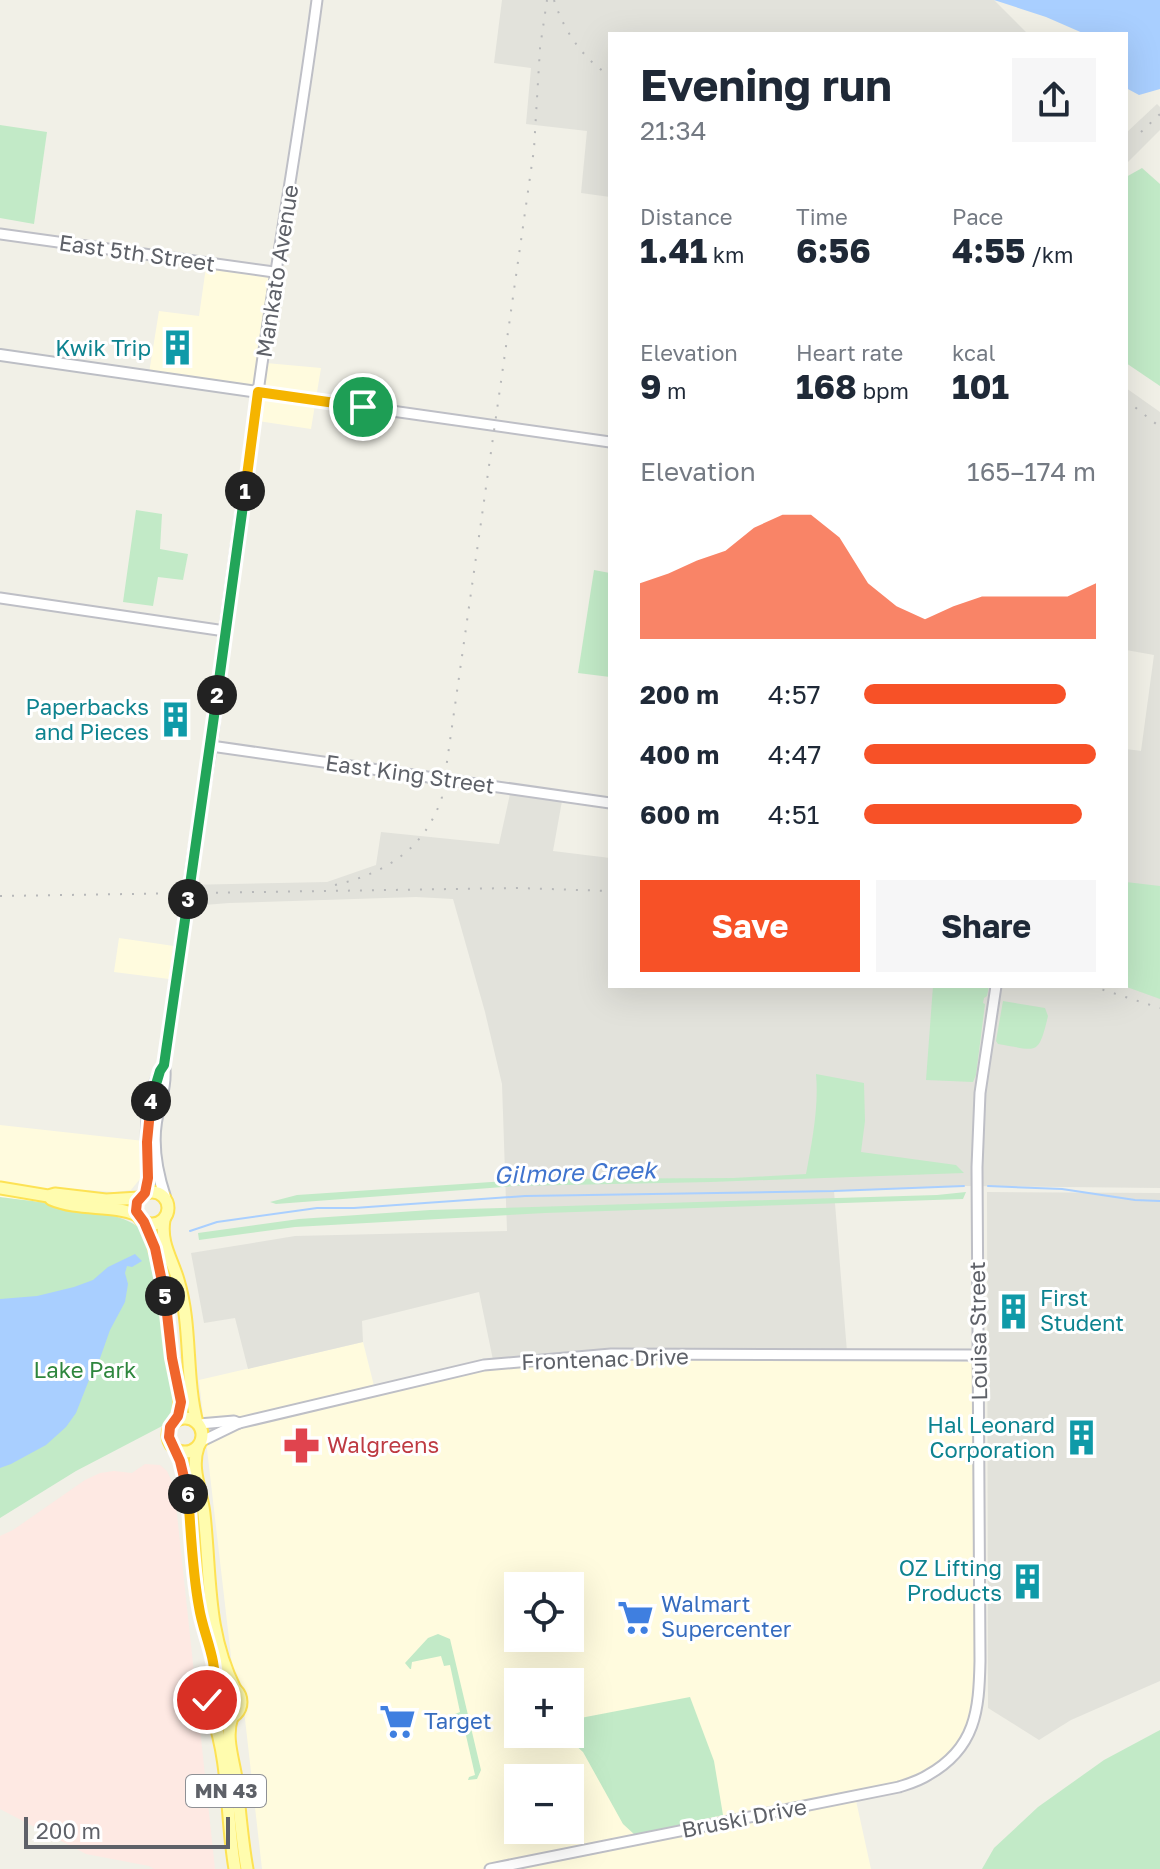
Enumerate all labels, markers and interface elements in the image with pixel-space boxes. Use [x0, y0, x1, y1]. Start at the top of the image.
text: Evening run [640, 58, 892, 111]
button: share [1012, 58, 1096, 142]
text: 21:34 [640, 115, 707, 146]
street label: Mankato Avenue [250, 183, 303, 359]
text: Distance [640, 203, 732, 230]
text: Time [796, 203, 848, 230]
text: Pace [952, 203, 1003, 230]
street label: East 5th Street [57, 228, 217, 277]
text: 1.41 [640, 230, 707, 270]
text: 6:56 [796, 230, 871, 270]
text: 4:55 [952, 230, 1026, 270]
text: km [707, 241, 745, 268]
text: /km [1026, 241, 1074, 268]
building icon: Kwik Trip [158, 329, 196, 367]
place label: Kwik Trip [55, 334, 151, 361]
text: Elevation [640, 339, 738, 366]
text: Heart rate [796, 339, 903, 366]
text: kcal [952, 339, 995, 366]
text: 9 [640, 366, 662, 406]
text: 168 [796, 366, 857, 406]
text: 101 [952, 366, 1009, 406]
pin [329, 373, 397, 441]
text: m [662, 377, 687, 404]
text: bpm [857, 377, 909, 404]
icon: arrive [341, 385, 385, 429]
text: Elevation [640, 456, 756, 487]
text: 165–174 m [967, 456, 1096, 487]
pin: 1 [225, 471, 265, 511]
text: 1 [239, 477, 251, 504]
pin: 2 [197, 675, 237, 715]
text: 200 m [640, 679, 719, 710]
text: 4:57 [768, 679, 821, 710]
text: 2 [210, 681, 224, 708]
place label: Paperbacks and Pieces [25, 693, 149, 745]
building icon: Paperbacks and Pieces [156, 701, 194, 739]
text: 400 m [640, 739, 719, 770]
text: 4:47 [768, 739, 821, 770]
street label: East King Street [324, 748, 496, 799]
text: 600 m [640, 799, 720, 830]
text: 4:51 [768, 799, 819, 830]
pin: 3 [168, 879, 208, 919]
button: Save [640, 880, 860, 972]
button: Share [876, 880, 1096, 972]
text: 3 [181, 885, 195, 912]
pin: 4 [131, 1081, 171, 1121]
text: 4 [144, 1087, 158, 1114]
water label: Gilmore Creek [493, 1154, 659, 1189]
street label: Louisa Street [963, 1261, 992, 1401]
pin: 5 [145, 1276, 185, 1316]
text: 5 [158, 1282, 172, 1309]
place label: First Student [1040, 1284, 1124, 1336]
building icon: First Student [995, 1292, 1033, 1330]
street label: Frontenac Drive [521, 1342, 689, 1375]
park label: Lake Park [33, 1356, 137, 1383]
place label: Hal Leonard Corporation [927, 1411, 1055, 1463]
building icon: Hal Leonard Corporation [1062, 1419, 1100, 1457]
pharmacy icon: Walgreens [282, 1426, 320, 1464]
place label: Walgreens [327, 1431, 439, 1458]
pin: 6 [168, 1474, 208, 1514]
text: 6 [181, 1480, 195, 1507]
place label: OZ Lifting Products [899, 1554, 1002, 1606]
building icon: OZ Lifting Products [1009, 1562, 1047, 1600]
map controls [504, 1572, 584, 1844]
button: locate [504, 1572, 584, 1652]
place label: Walmart Supercenter [661, 1590, 792, 1642]
supermarket icon: Walmart Supercenter [616, 1598, 654, 1636]
pin [173, 1666, 241, 1734]
button: + [504, 1668, 584, 1748]
icon: check [185, 1678, 229, 1722]
supermarket icon: Target [379, 1702, 417, 1740]
place label: Target [424, 1707, 492, 1734]
button: − [504, 1764, 584, 1844]
road number: MN 43 [186, 1775, 266, 1807]
street label: Bruski Drive [679, 1792, 809, 1843]
scale bar [24, 1813, 230, 1849]
text: 200 m [36, 1817, 101, 1844]

